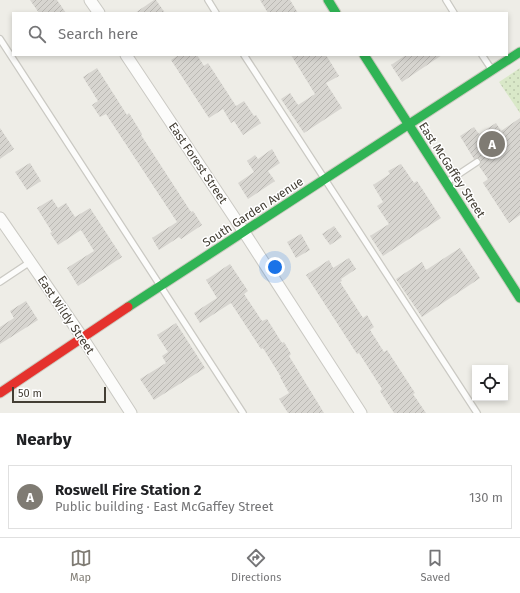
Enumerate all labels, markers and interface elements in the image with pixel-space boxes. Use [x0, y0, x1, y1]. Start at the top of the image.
search box [12, 12, 508, 56]
icon: search [26, 23, 48, 45]
text: Search here [58, 25, 138, 43]
street label: East Forest Street [166, 120, 231, 207]
street label: East McGaffey Street [416, 120, 488, 221]
pin: A [479, 129, 505, 159]
street label: South Garden Avenue [200, 174, 306, 250]
your location [265, 257, 285, 277]
street label: East Wildy Street [35, 273, 98, 357]
map controls [472, 365, 508, 401]
button: locate [472, 365, 508, 401]
scale bar [12, 385, 106, 404]
text: 50 m [18, 387, 42, 400]
text: Nearby [16, 429, 71, 450]
text: Roswell Fire Station 2 [55, 481, 202, 499]
text: A [26, 490, 34, 505]
text: 130 m [469, 490, 503, 505]
text: Public building · East McGaffey Street [55, 499, 273, 514]
tab: Map [70, 547, 92, 584]
tab: Directions [231, 547, 281, 584]
tab: Saved [421, 547, 450, 584]

